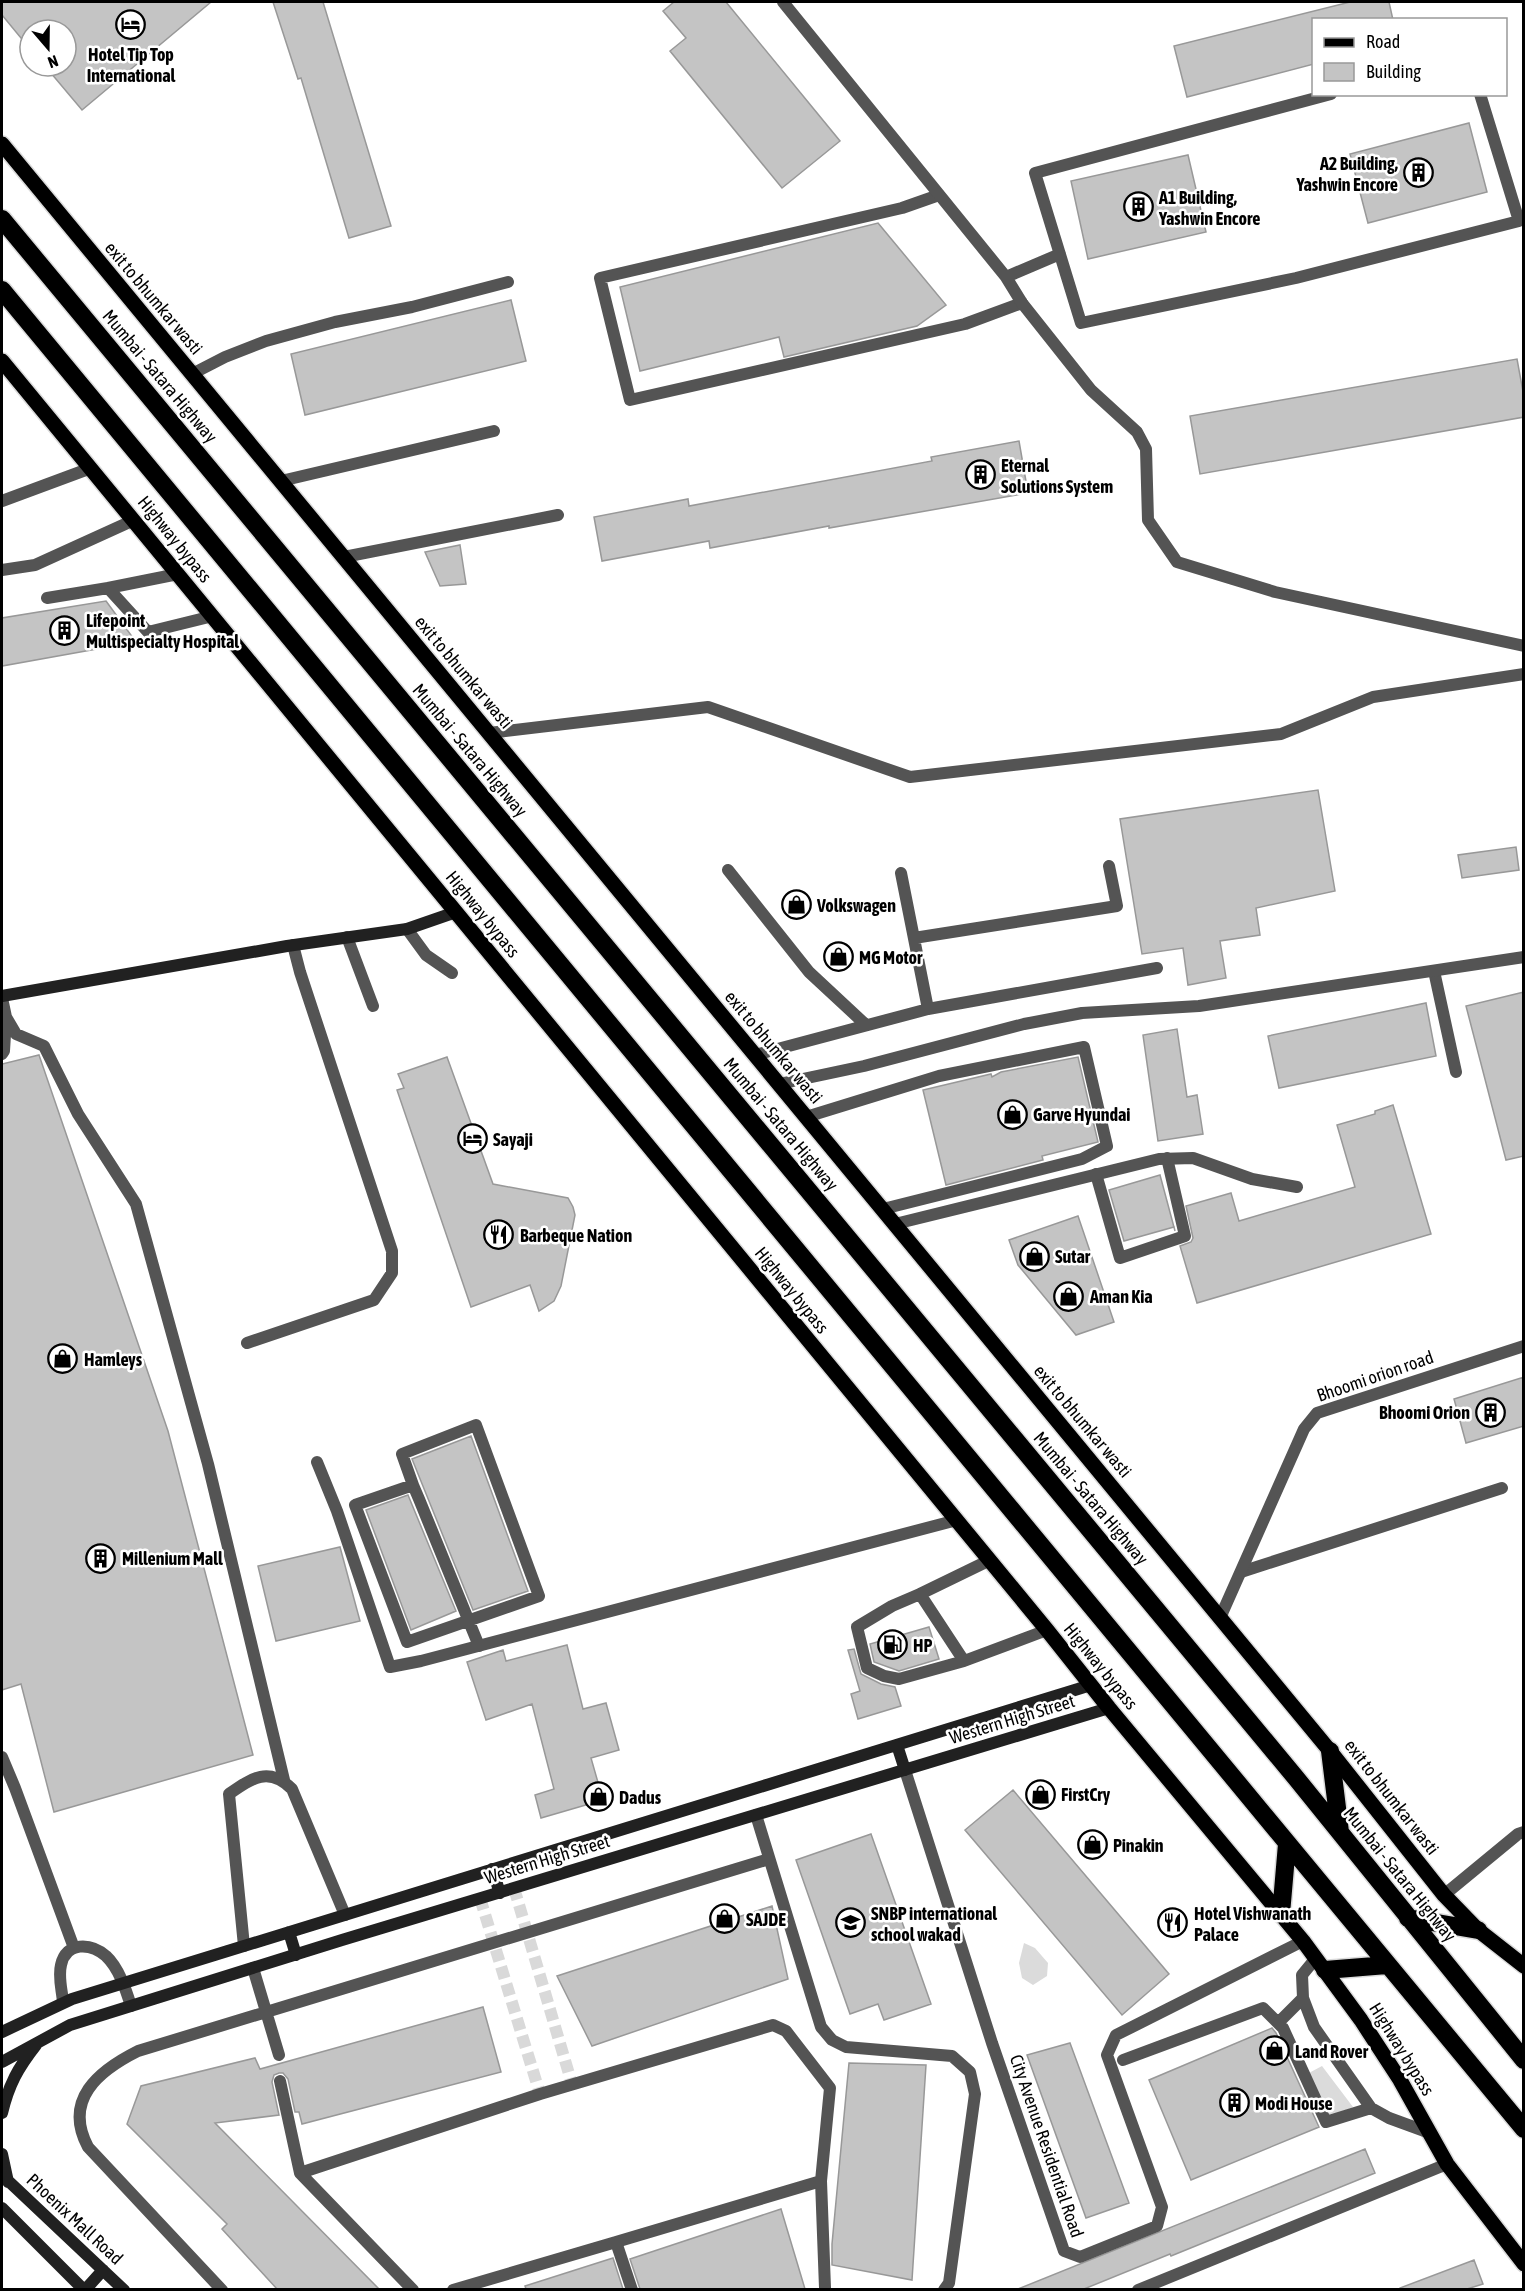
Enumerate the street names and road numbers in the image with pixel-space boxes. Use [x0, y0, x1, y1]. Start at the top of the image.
street label: exit to bhumkar wasti [101, 237, 207, 359]
street label: Mumbai - Satara Highway [98, 305, 222, 447]
street label: Highway bypass [134, 491, 216, 587]
street label: exit to bhumkar wasti [411, 611, 517, 733]
street label: Mumbai - Satara Highway [408, 679, 532, 821]
street label: Highway bypass [442, 866, 524, 962]
street label: exit to bhumkar wasti [721, 986, 827, 1108]
street label: Mumbai - Satara Highway [719, 1053, 843, 1195]
street label: Highway bypass [751, 1242, 833, 1338]
street label: Bhoomi orion road [1314, 1346, 1436, 1406]
street label: exit to bhumkar wasti [1030, 1360, 1136, 1482]
street label: Mumbai - Satara Highway [1029, 1427, 1153, 1569]
street label: Highway bypass [1060, 1618, 1142, 1714]
street label: Western High Street [947, 1690, 1077, 1748]
street label: exit to bhumkar wasti [1340, 1735, 1444, 1859]
street label: Mumbai - Satara Highway [1339, 1803, 1461, 1945]
street label: Western High Street [482, 1830, 612, 1888]
street label: Highway bypass [1365, 1999, 1439, 2099]
street label: City Avenue Residential Road [1006, 2052, 1088, 2240]
street label: Phoenix Mall Road [23, 2169, 127, 2269]

